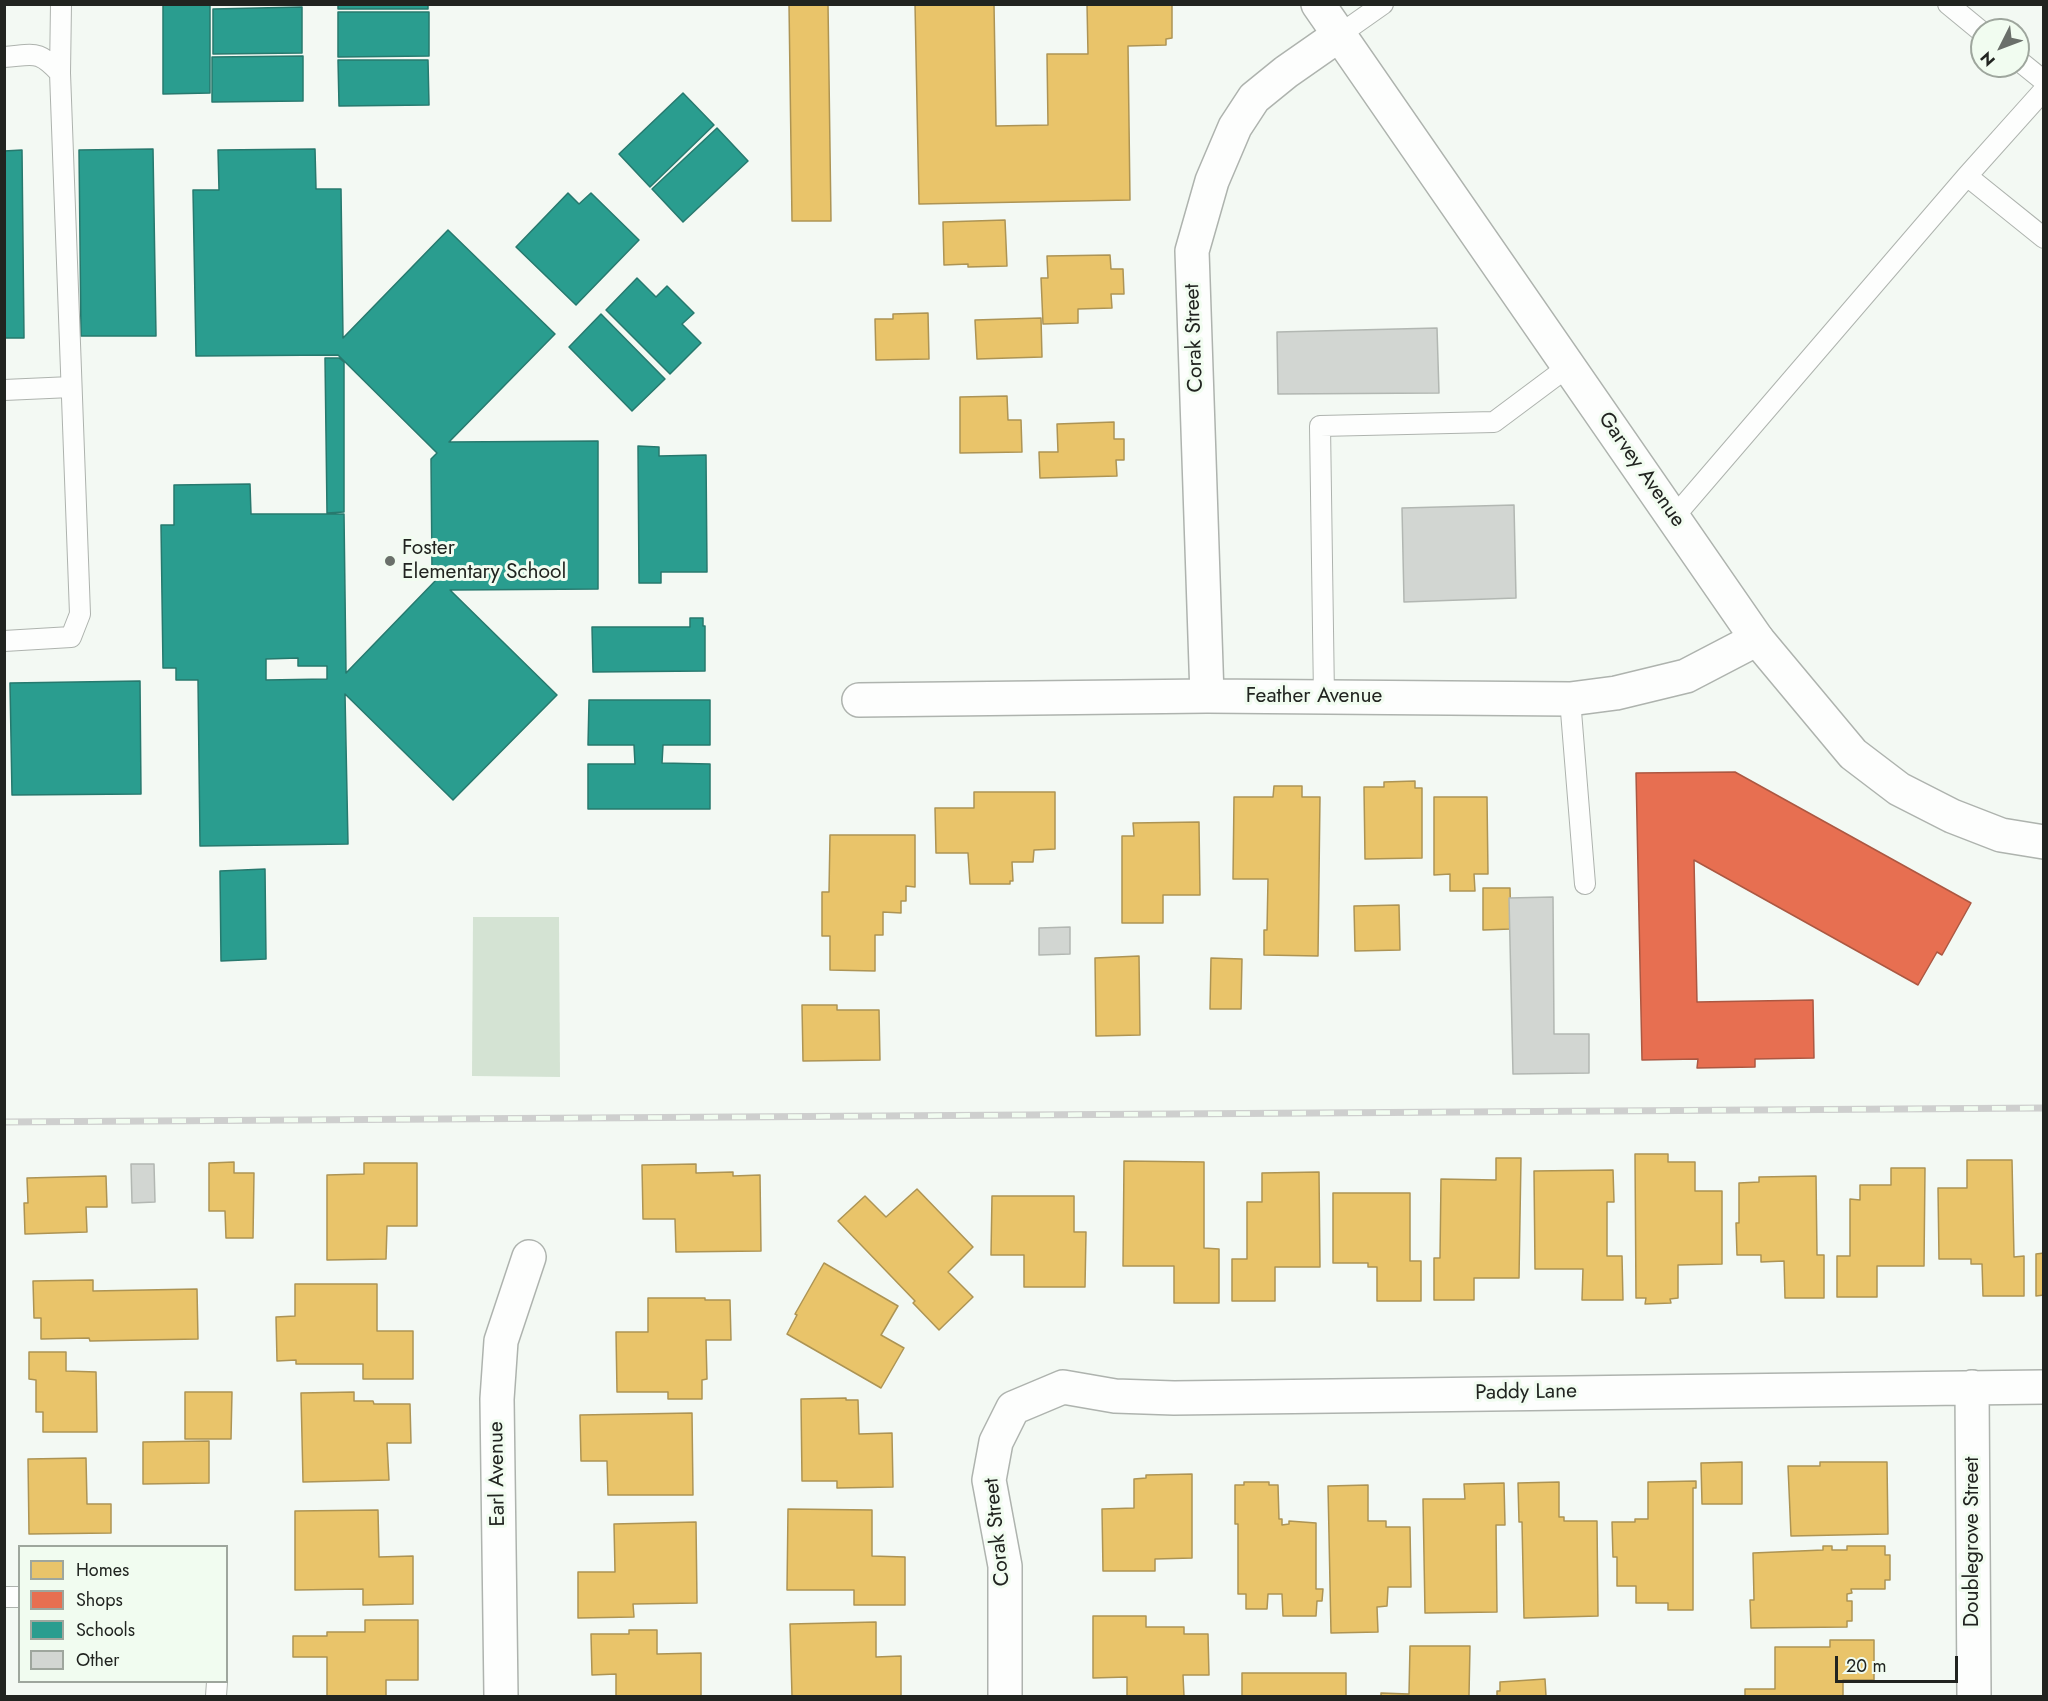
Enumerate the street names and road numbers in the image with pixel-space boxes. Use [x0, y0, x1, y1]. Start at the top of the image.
street label: Corak Street [1181, 283, 1209, 393]
street label: Garvey Avenue [1592, 408, 1690, 532]
street label: Feather Avenue [1246, 684, 1382, 710]
street label: Paddy Lane [1475, 1380, 1577, 1406]
street label: Earl Avenue [484, 1421, 512, 1527]
street label: Doublegrove Street [1960, 1457, 1986, 1627]
street label: Corak Street [980, 1477, 1016, 1587]

